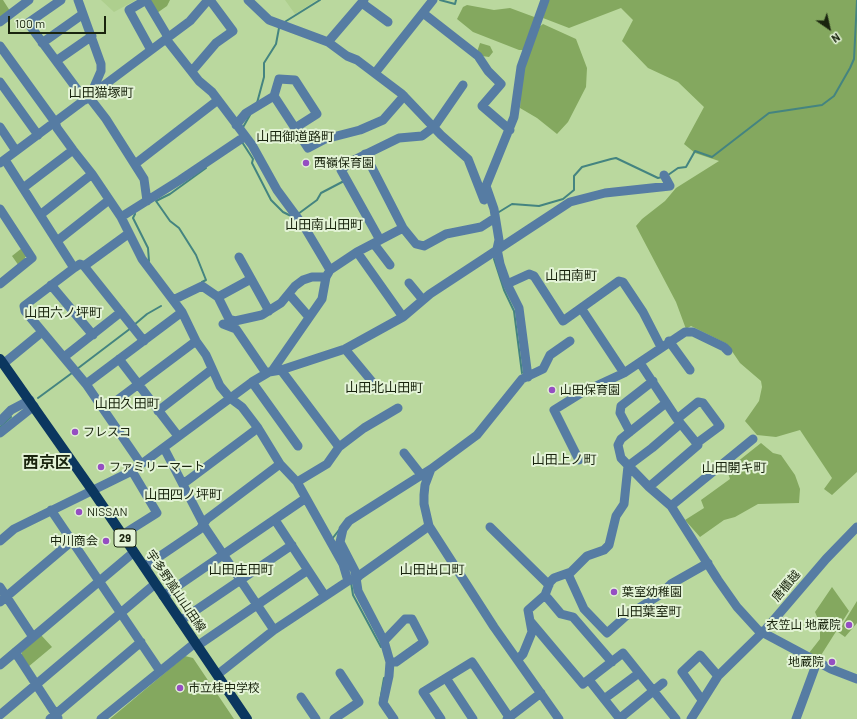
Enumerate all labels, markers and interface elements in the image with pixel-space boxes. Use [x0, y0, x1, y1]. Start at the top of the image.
scale bar [10, 8, 108, 34]
north arrow [809, 8, 849, 48]
text: 100 m [15, 16, 45, 30]
text: N [829, 31, 843, 46]
district label: 山田猫塚町 [69, 85, 133, 101]
district label: 山田御道路町 [256, 129, 334, 145]
place label: 西嶺保育園 [314, 156, 374, 170]
marker: 西嶺保育園 [301, 158, 311, 168]
district label: 山田南山田町 [285, 217, 363, 233]
district label: 山田南町 [545, 268, 597, 284]
district label: 山田六ノ坪町 [24, 305, 102, 321]
district label: 山田北山田町 [345, 380, 423, 396]
place label: 山田保育園 [560, 383, 620, 397]
marker: 山田保育園 [547, 385, 557, 395]
district label: 山田久田町 [95, 396, 159, 412]
place label: フレスコ [83, 425, 131, 439]
marker: フレスコ [70, 427, 80, 437]
district label: 山田上ノ町 [532, 452, 596, 468]
district label: 西京区 [23, 453, 71, 473]
place label: ファミリーマート [109, 460, 205, 474]
district label: 山田開キ町 [702, 460, 766, 476]
marker: ファミリーマート [96, 462, 106, 472]
district label: 山田四ノ坪町 [144, 487, 222, 503]
place label: NISSAN [87, 505, 128, 519]
marker: NISSAN [74, 507, 84, 517]
road number: 29 [114, 529, 136, 547]
place label: 中川商会 [50, 534, 98, 548]
marker: 中川商会 [101, 536, 111, 546]
street label: 宇多野嵐山山田線 [143, 547, 209, 635]
district label: 山田庄田町 [209, 562, 273, 578]
district label: 山田出口町 [400, 562, 464, 578]
street label: 唐櫃越 [769, 568, 803, 604]
place label: 葉室幼稚園 [622, 585, 682, 599]
marker: 葉室幼稚園 [609, 587, 619, 597]
district label: 山田葉室町 [617, 604, 681, 620]
place label: 衣笠山 地蔵院 [767, 618, 841, 632]
marker: 衣笠山 地蔵院 [844, 620, 854, 630]
place label: 地蔵院 [788, 655, 824, 669]
marker: 地蔵院 [827, 657, 837, 667]
place label: 市立桂中学校 [188, 681, 260, 695]
marker: 市立桂中学校 [175, 683, 185, 693]

